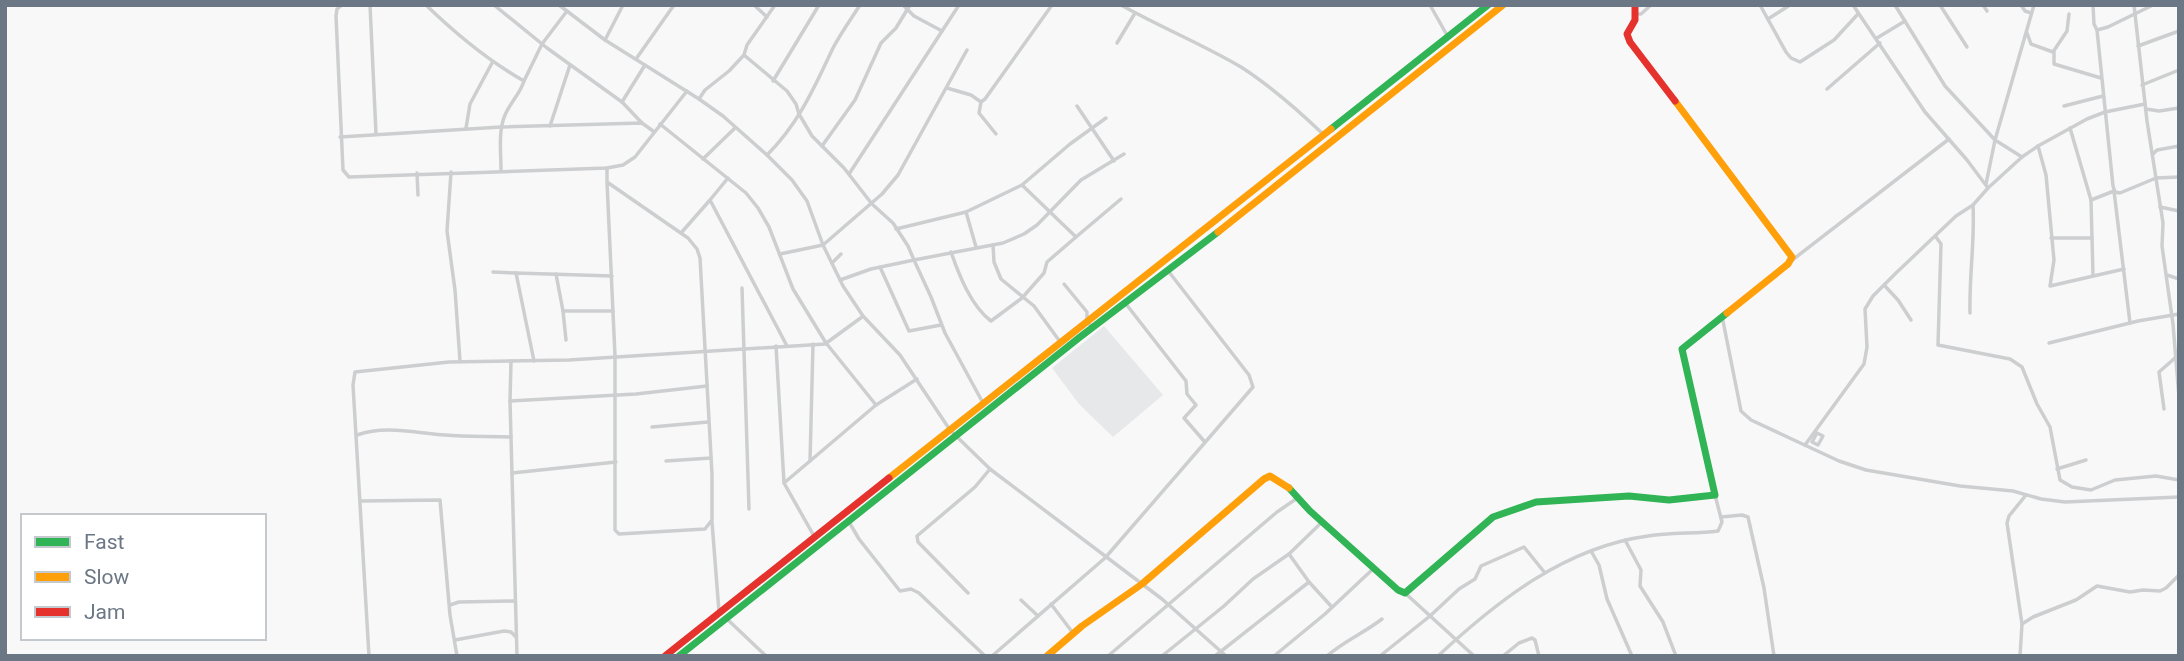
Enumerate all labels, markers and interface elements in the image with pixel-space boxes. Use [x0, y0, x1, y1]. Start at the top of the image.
legend [21, 514, 266, 640]
text: Fast [84, 530, 125, 554]
text: Slow [84, 565, 130, 589]
text: Jam [84, 600, 125, 624]

